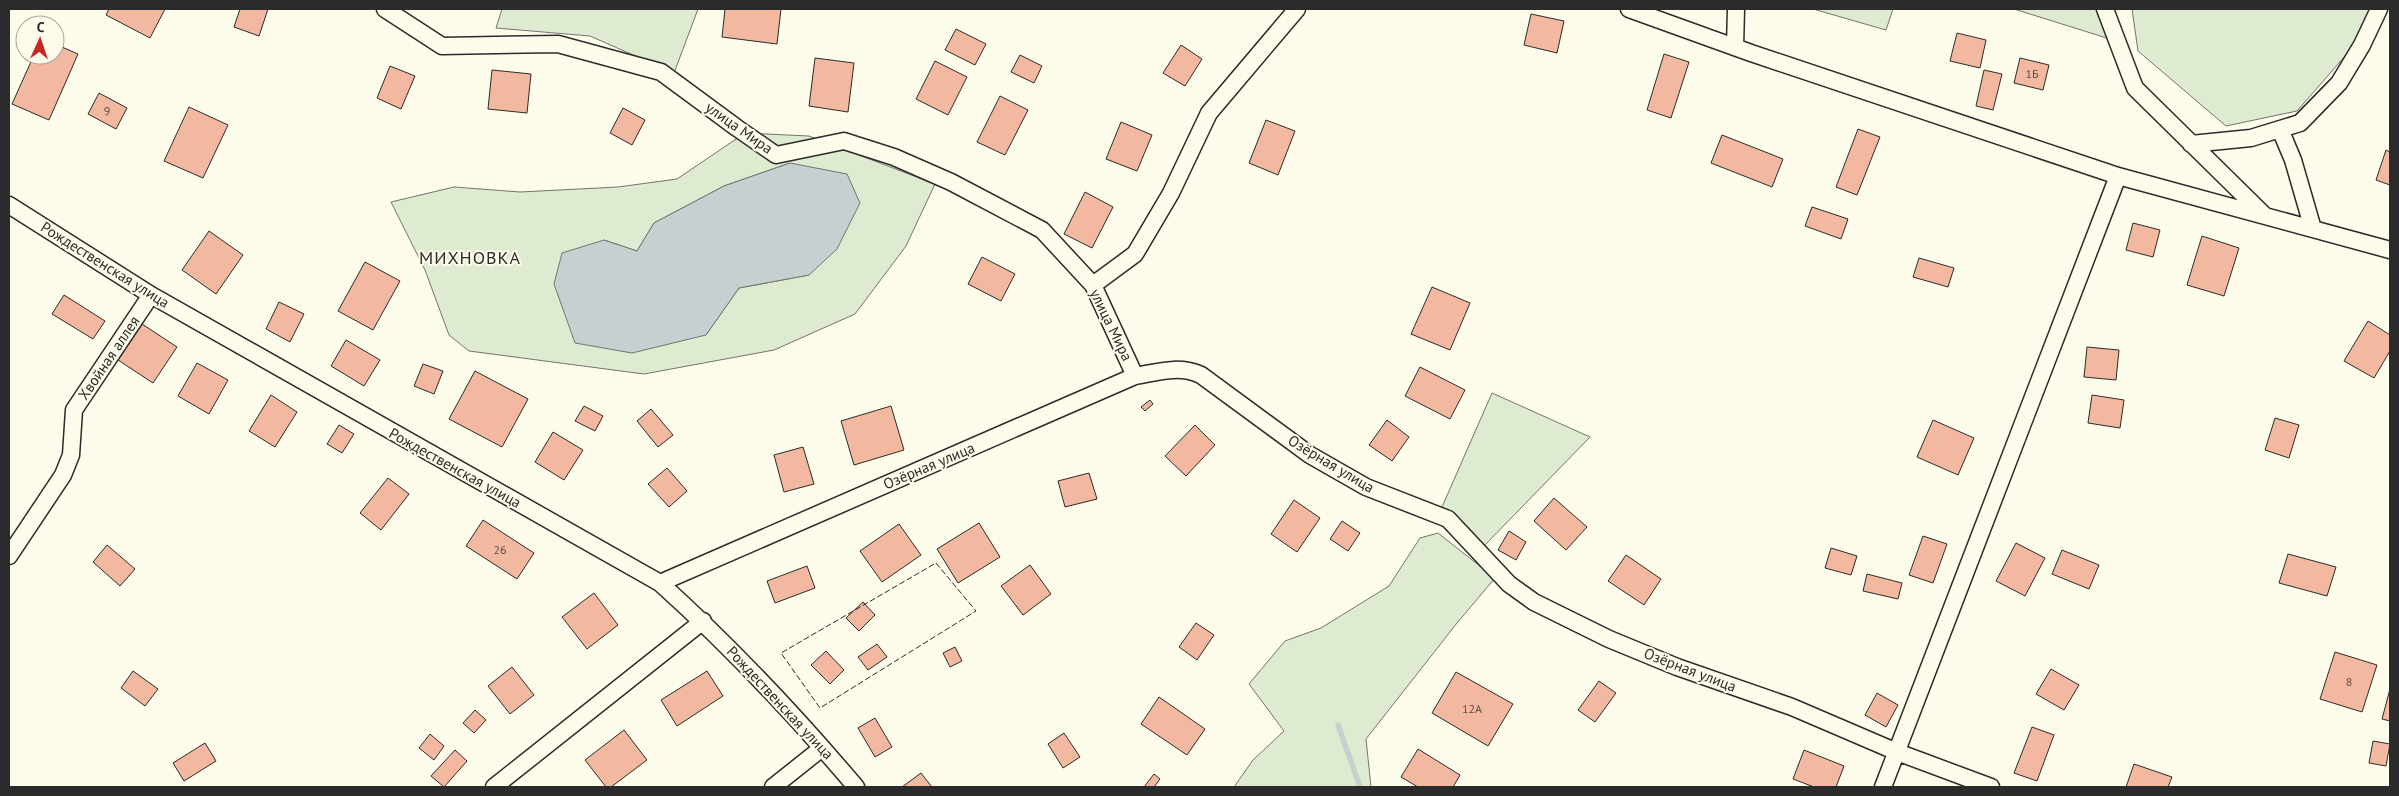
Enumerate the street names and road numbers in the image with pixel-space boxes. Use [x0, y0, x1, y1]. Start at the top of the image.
street label: улица Мира [702, 97, 777, 158]
street label: Рождественская улица [37, 217, 173, 312]
street label: улица Мира [1086, 286, 1137, 364]
street label: Хвойная аллея [74, 312, 144, 403]
street label: Рождественская улица [386, 423, 525, 512]
street label: Озёрная улица [1285, 430, 1378, 497]
street label: Озёрная улица [880, 438, 977, 493]
street label: Рождественская улица [723, 642, 838, 763]
street label: Озёрная улица [1641, 643, 1739, 696]

